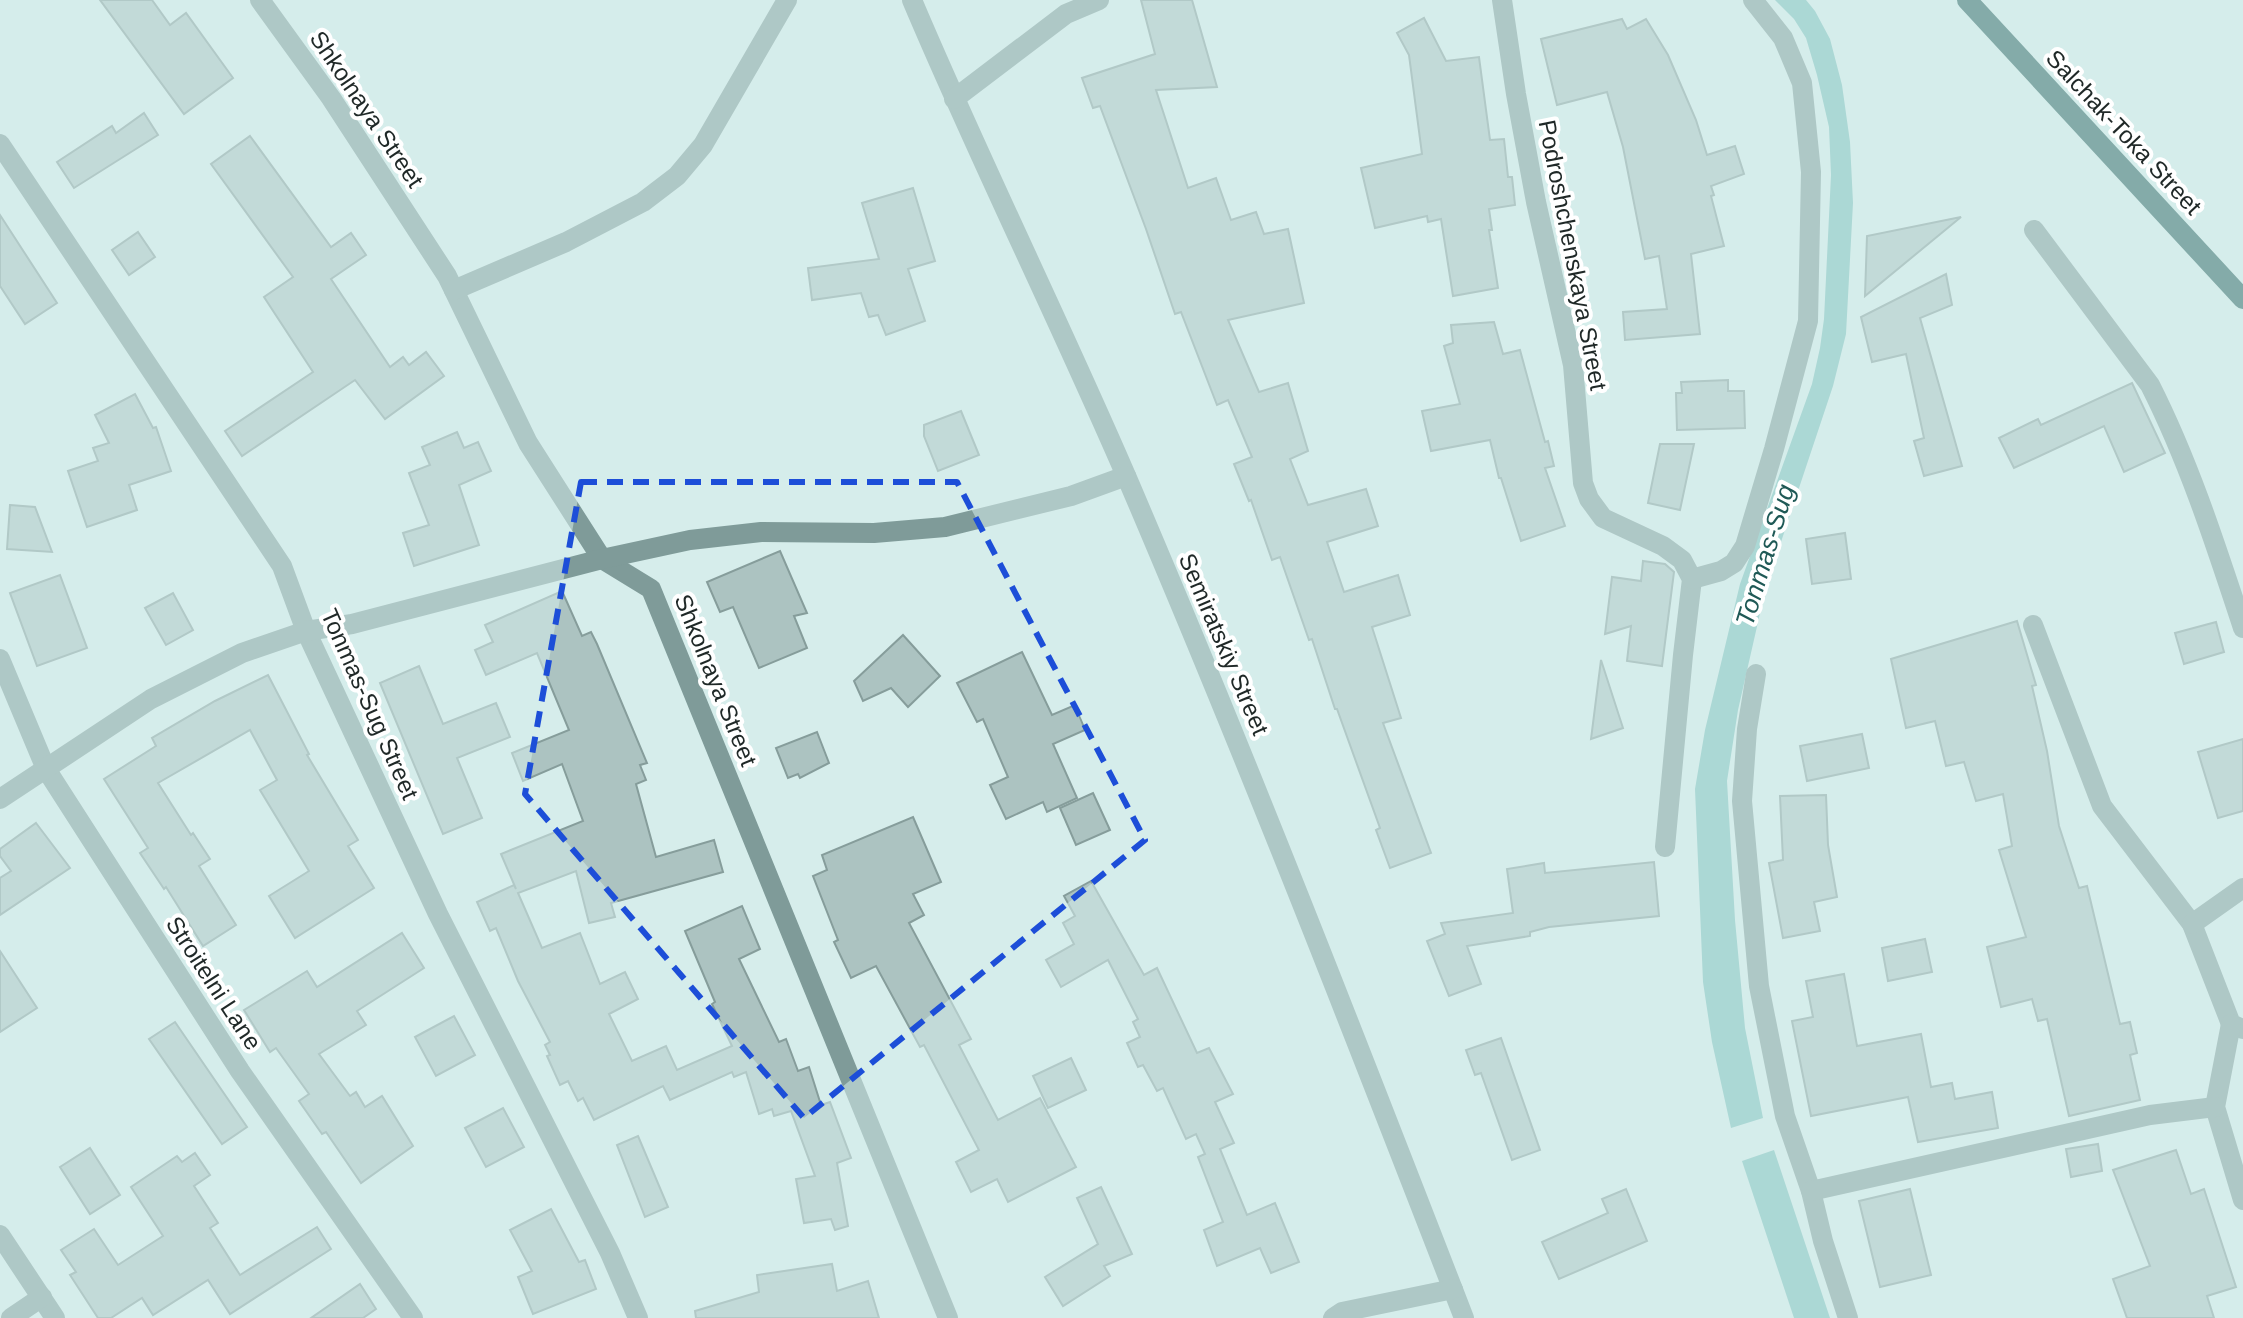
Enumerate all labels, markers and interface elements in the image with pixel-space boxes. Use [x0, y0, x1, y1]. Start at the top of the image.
street label: Shkolnaya Street [305, 26, 429, 193]
street label: Salchak-Toka Street [2041, 44, 2207, 220]
street label: Podroshchenskaya Street [1534, 118, 1613, 393]
water label: Tonmas-Sug [1729, 480, 1801, 629]
street label: Semiratskiy Street [1174, 549, 1275, 739]
street label: Shkolnaya Street [669, 590, 763, 770]
street label: Tonmas-Sug Street [316, 605, 424, 804]
street label: Stroitelni Lane [161, 911, 267, 1055]

